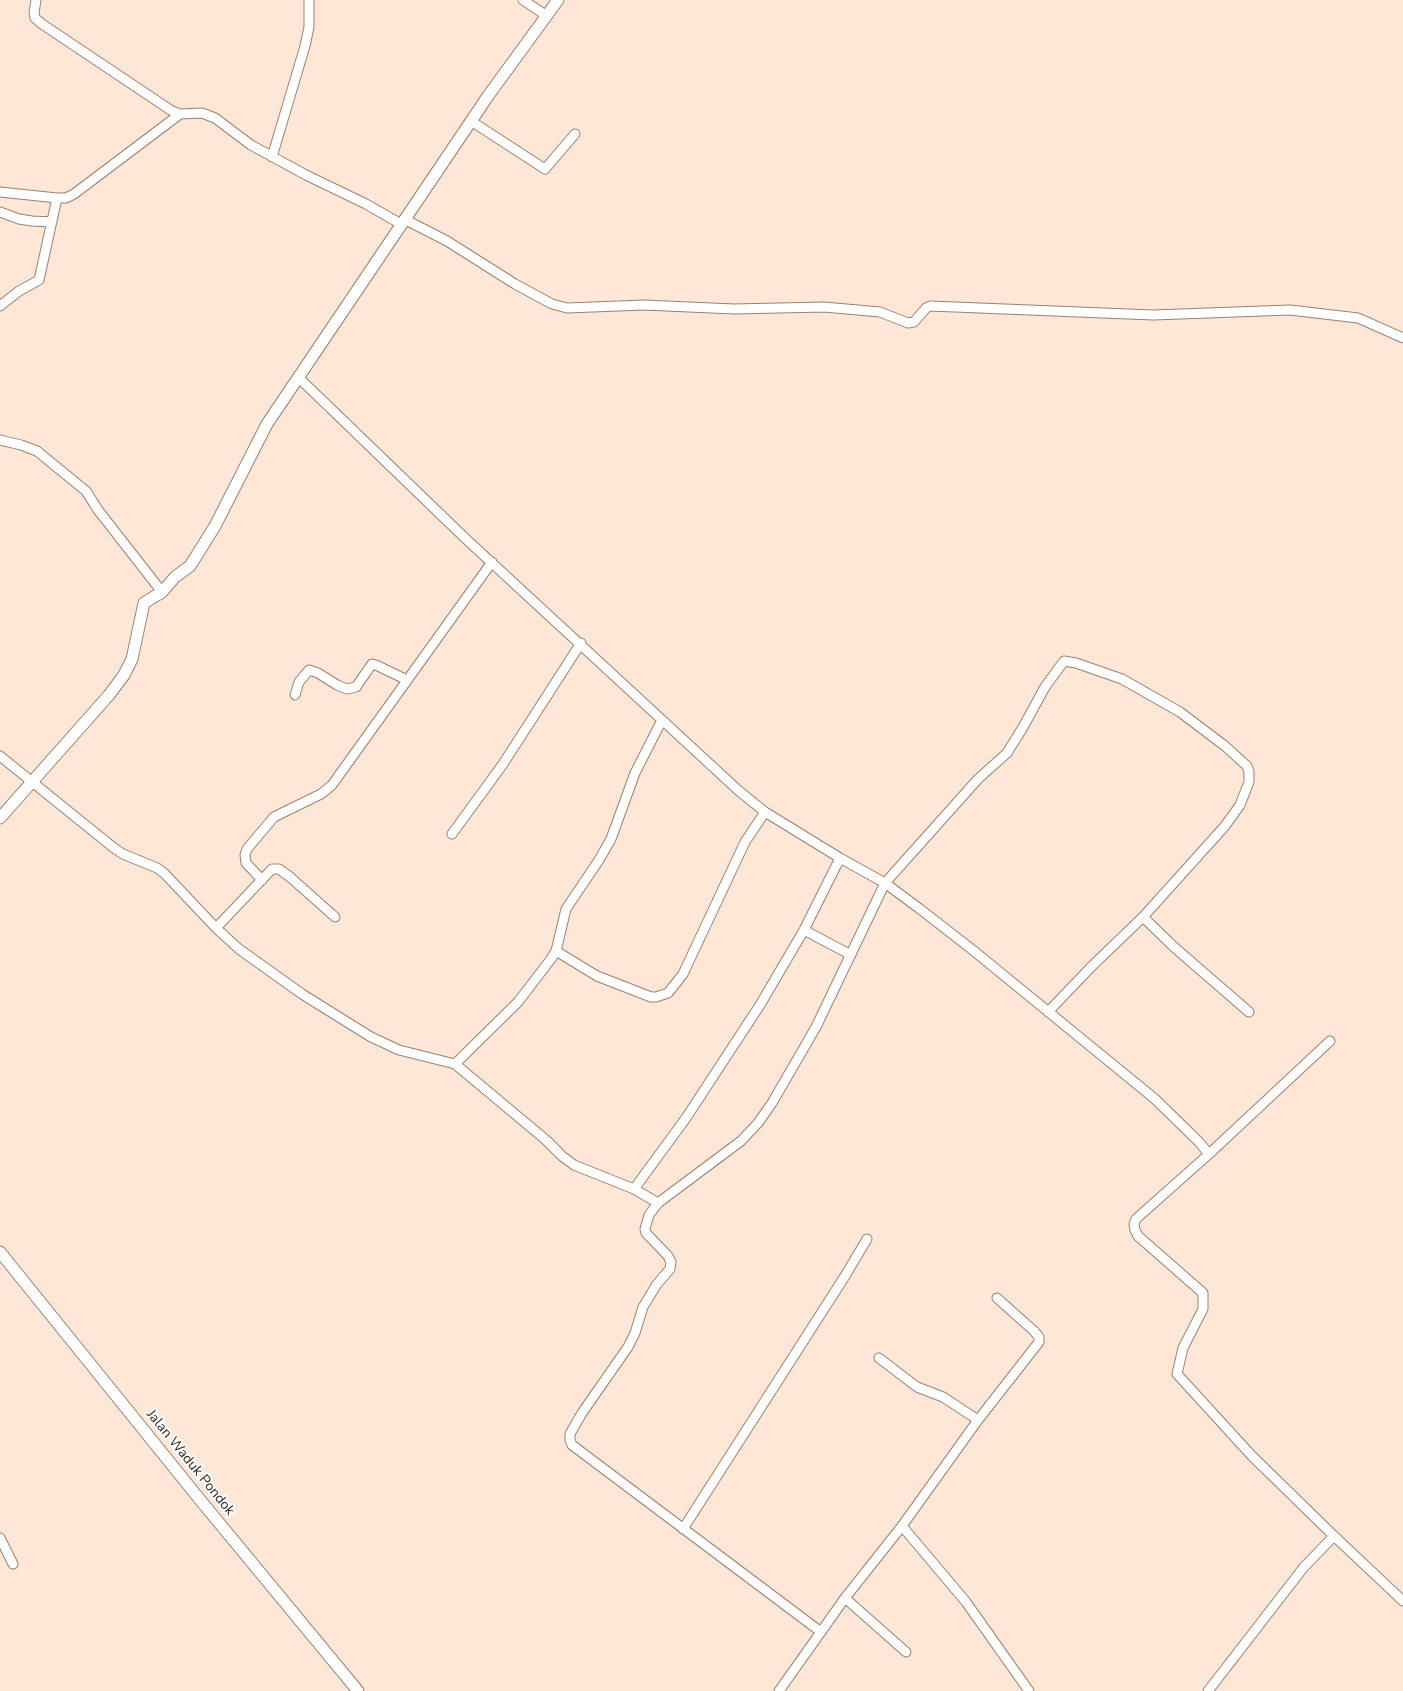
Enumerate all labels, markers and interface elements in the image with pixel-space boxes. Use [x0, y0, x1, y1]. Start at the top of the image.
street label: Jalan Waduk Pondok [142, 1407, 238, 1519]

